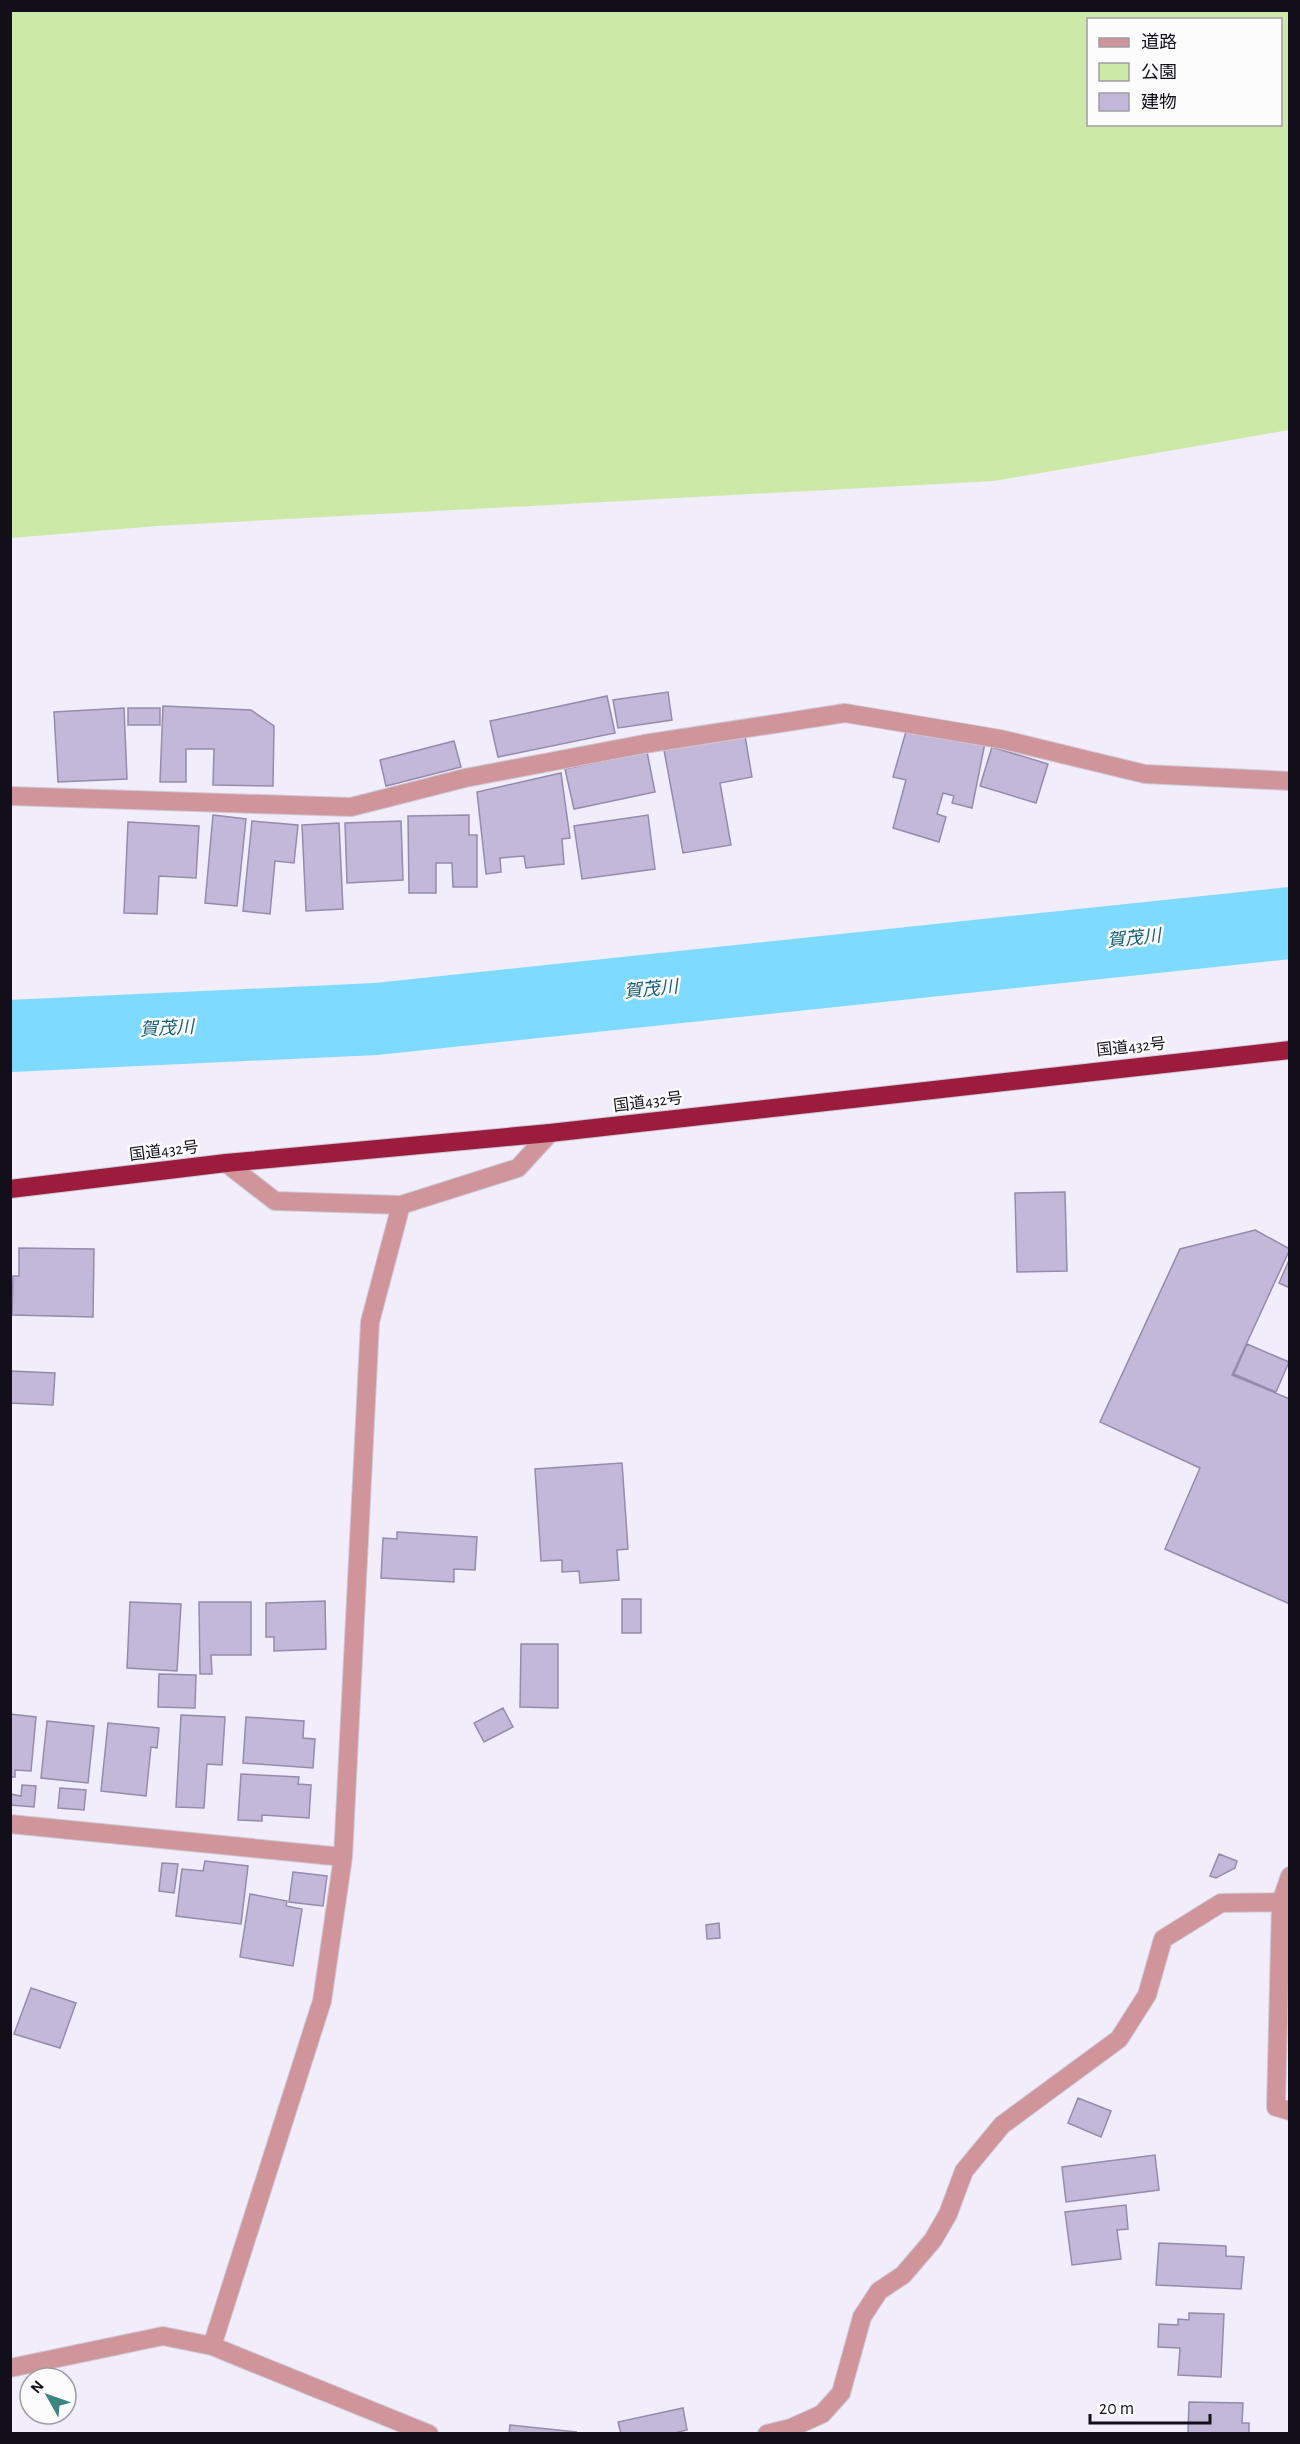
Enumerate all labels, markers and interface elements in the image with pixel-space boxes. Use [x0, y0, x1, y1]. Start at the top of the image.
legend [1087, 18, 1282, 126]
text: 道路 [1141, 32, 1177, 52]
text: 公園 [1141, 63, 1177, 82]
text: 建物 [1141, 92, 1177, 112]
water label: 賀茂川 [1106, 925, 1164, 951]
water label: 賀茂川 [623, 976, 681, 1002]
water label: 賀茂川 [139, 1016, 196, 1039]
street label: 国道432号 [1095, 1034, 1166, 1059]
street label: 国道432号 [612, 1089, 684, 1114]
street label: 国道432号 [128, 1138, 200, 1163]
north arrow [18, 2366, 78, 2426]
text: N [28, 2378, 47, 2396]
scale bar [1090, 2387, 1210, 2425]
text: 20 m [1099, 2400, 1134, 2418]

